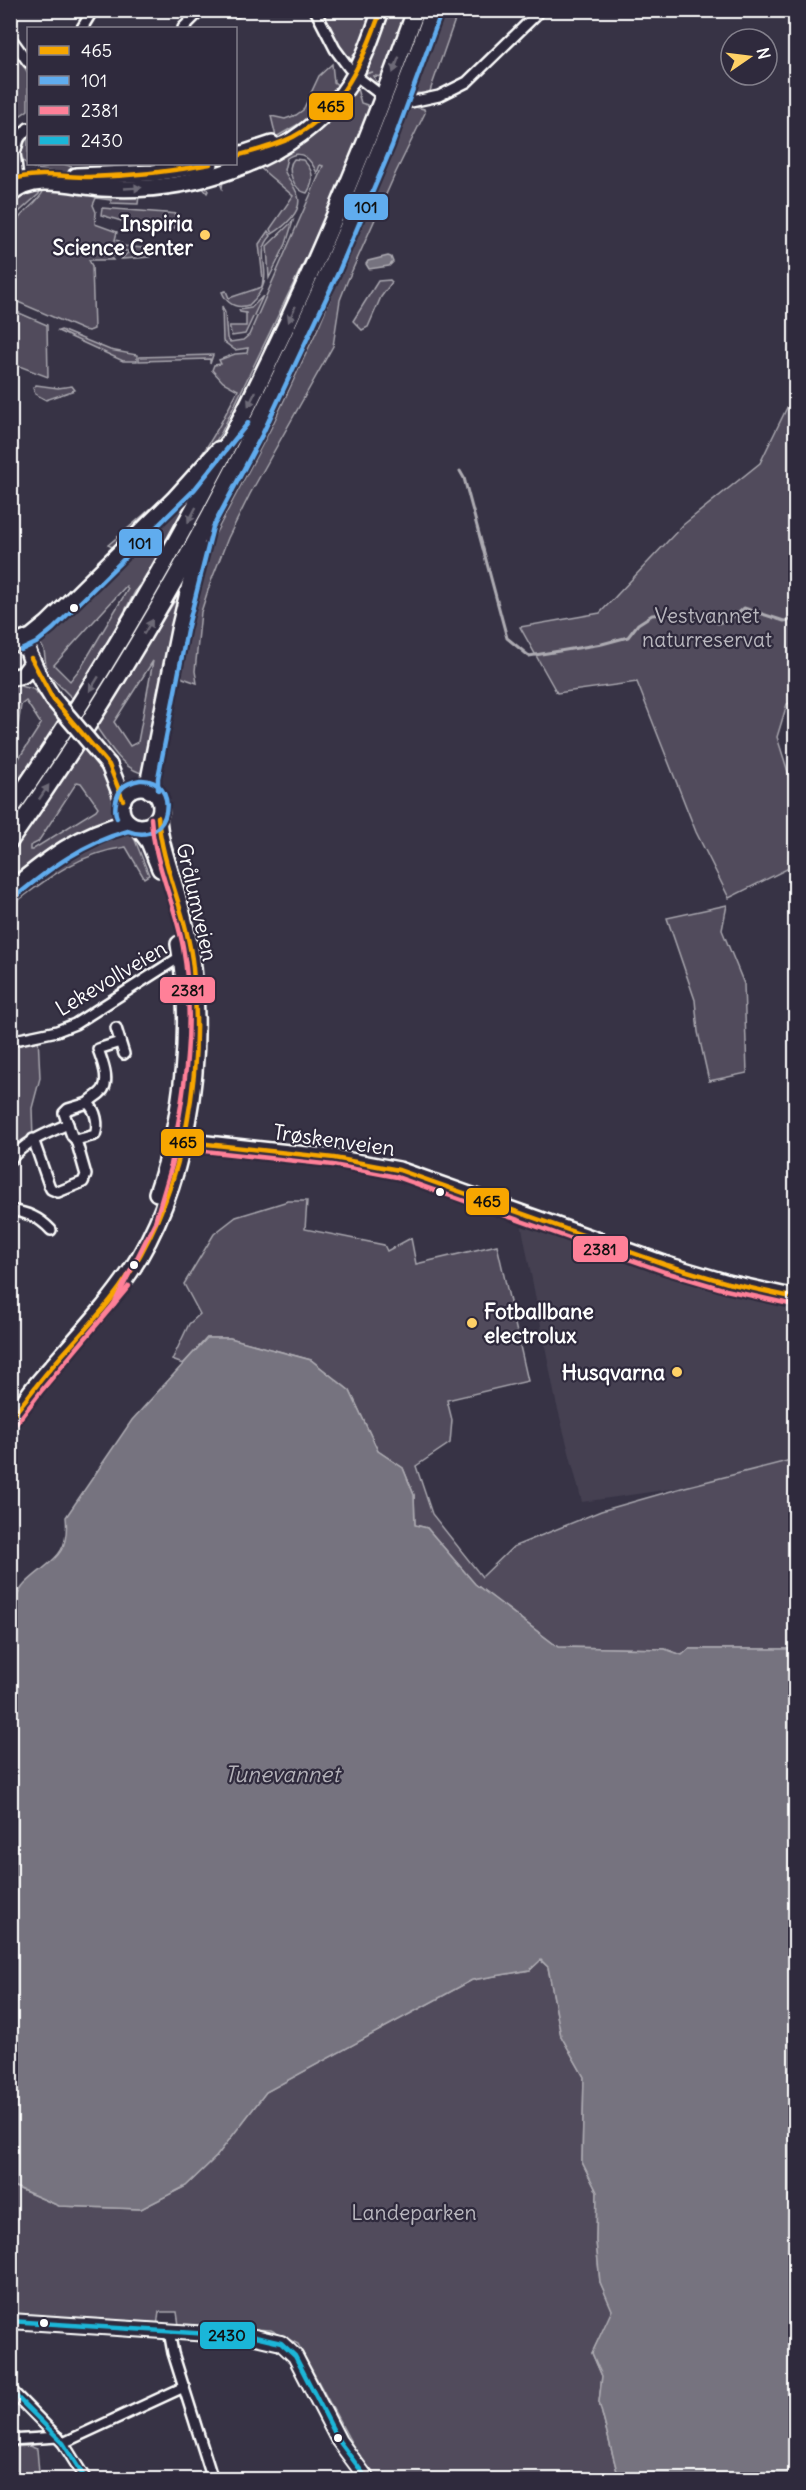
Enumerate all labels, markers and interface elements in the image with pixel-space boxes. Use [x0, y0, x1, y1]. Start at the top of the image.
legend [27, 27, 237, 165]
north arrow [719, 27, 779, 87]
text: 465 [81, 39, 112, 62]
text: N [753, 46, 775, 61]
one-way arrow [391, 57, 401, 75]
text: 101 [81, 69, 107, 92]
line badge: 465 [308, 92, 354, 121]
text: 465 [317, 96, 345, 116]
text: 2381 [81, 99, 119, 122]
text: 2430 [81, 129, 123, 152]
one-way arrow [123, 183, 142, 192]
line badge: 101 [343, 193, 389, 221]
text: 101 [354, 197, 378, 217]
place label: Inspiria Science Center [53, 210, 193, 261]
marker: Inspiria Science Center [198, 228, 212, 242]
one-way arrow [287, 305, 297, 323]
one-way arrow [247, 390, 256, 407]
one-way arrow [187, 507, 197, 524]
line badge: 101 [118, 528, 163, 557]
text: 101 [128, 533, 152, 553]
unlabelled marker [68, 602, 80, 614]
park label: Vestvannet naturreservat [642, 602, 772, 653]
one-way arrow [143, 618, 153, 635]
one-way arrow [88, 676, 99, 692]
one-way arrow [38, 784, 49, 800]
street label: Grålumveien [170, 840, 224, 964]
street label: Lekevollveien [50, 934, 172, 1022]
line badge: 2381 [159, 976, 216, 1004]
text: 2381 [171, 980, 205, 1000]
street label: Trøskenveien [271, 1118, 397, 1162]
line badge: 465 [160, 1128, 205, 1157]
text: 465 [169, 1132, 197, 1152]
unlabelled marker [434, 1186, 446, 1198]
line badge: 465 [465, 1187, 510, 1216]
text: 465 [473, 1191, 501, 1211]
line badge: 2381 [572, 1235, 629, 1263]
text: 2381 [583, 1239, 617, 1259]
unlabelled marker [128, 1259, 140, 1271]
place label: Fotballbane electrolux [484, 1298, 594, 1349]
marker: Fotballbane electrolux [465, 1316, 479, 1330]
place label: Husqvarna [562, 1359, 665, 1386]
marker: Husqvarna [670, 1365, 684, 1379]
water label: Tunevannet [224, 1760, 342, 1788]
park label: Landeparken [351, 2199, 477, 2226]
unlabelled marker [38, 2317, 50, 2329]
line badge: 2430 [199, 2321, 256, 2350]
text: 2430 [208, 2325, 246, 2345]
unlabelled marker [332, 2432, 344, 2444]

